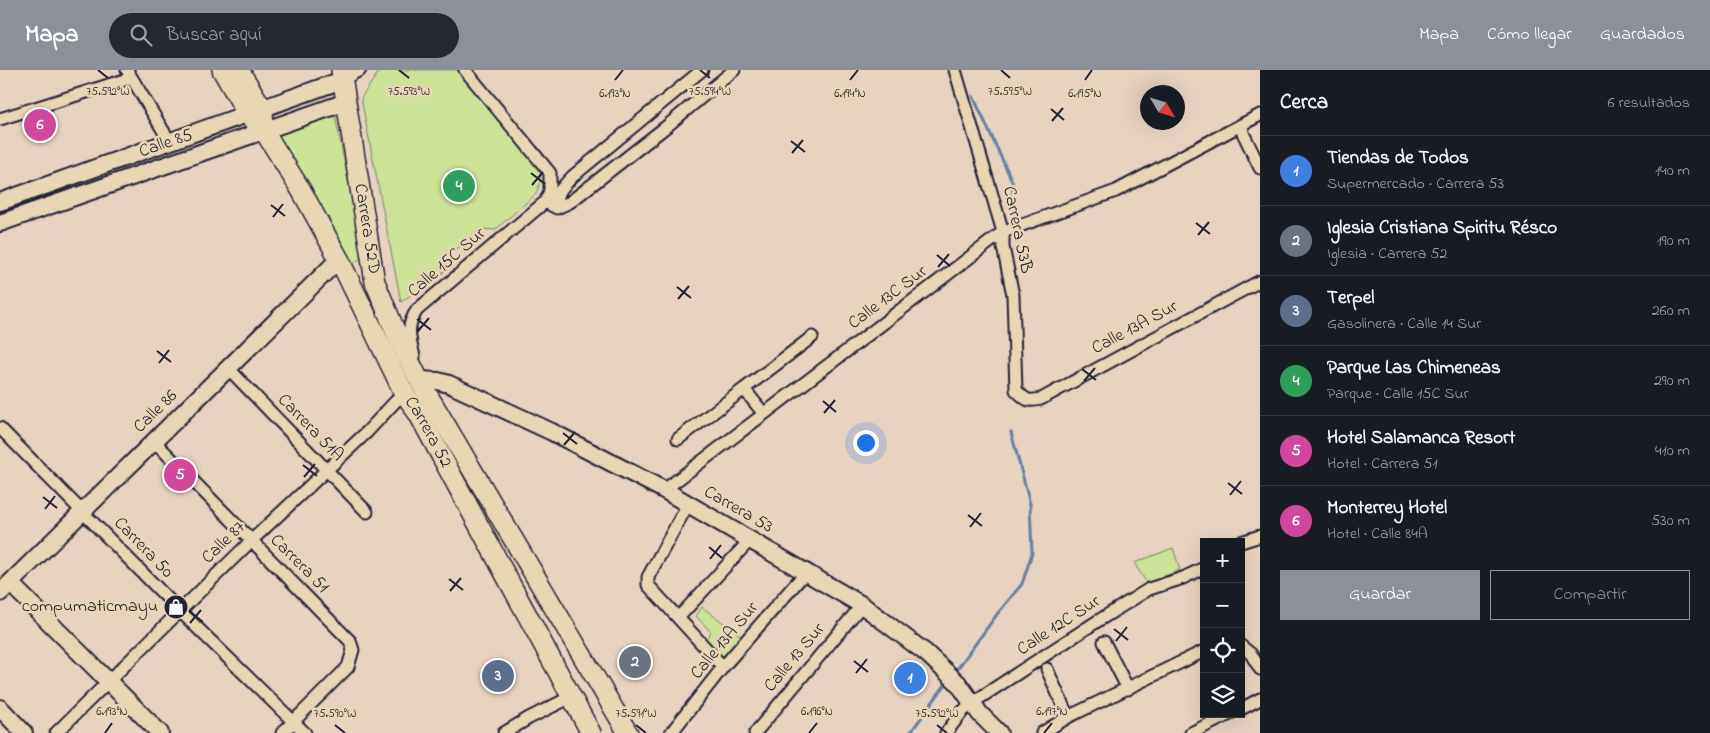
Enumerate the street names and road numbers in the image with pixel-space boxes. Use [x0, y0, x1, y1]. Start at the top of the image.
street label: Calle 85 [136, 123, 196, 165]
street label: Carrera 52D [346, 182, 387, 276]
street label: Carrera 53B [995, 184, 1039, 276]
street label: Calle 15C Sur [402, 221, 492, 304]
street label: Calle 13C Sur [843, 259, 933, 336]
street label: Calle 13A Sur [1087, 294, 1183, 362]
street label: Calle 86 [128, 384, 184, 440]
street label: Carrera 51A [271, 388, 349, 468]
street label: Carrera 52 [397, 392, 458, 473]
street label: Carrera 53 [698, 480, 778, 540]
street label: Carrera 50 [107, 511, 179, 585]
street label: Calle 87 [196, 515, 252, 571]
street label: Carrera 51 [263, 528, 335, 600]
street label: Calle 12C Sur [1012, 589, 1106, 663]
street label: Calle 13A Sur [685, 596, 766, 685]
street label: Calle 13 Sur [758, 617, 832, 698]

